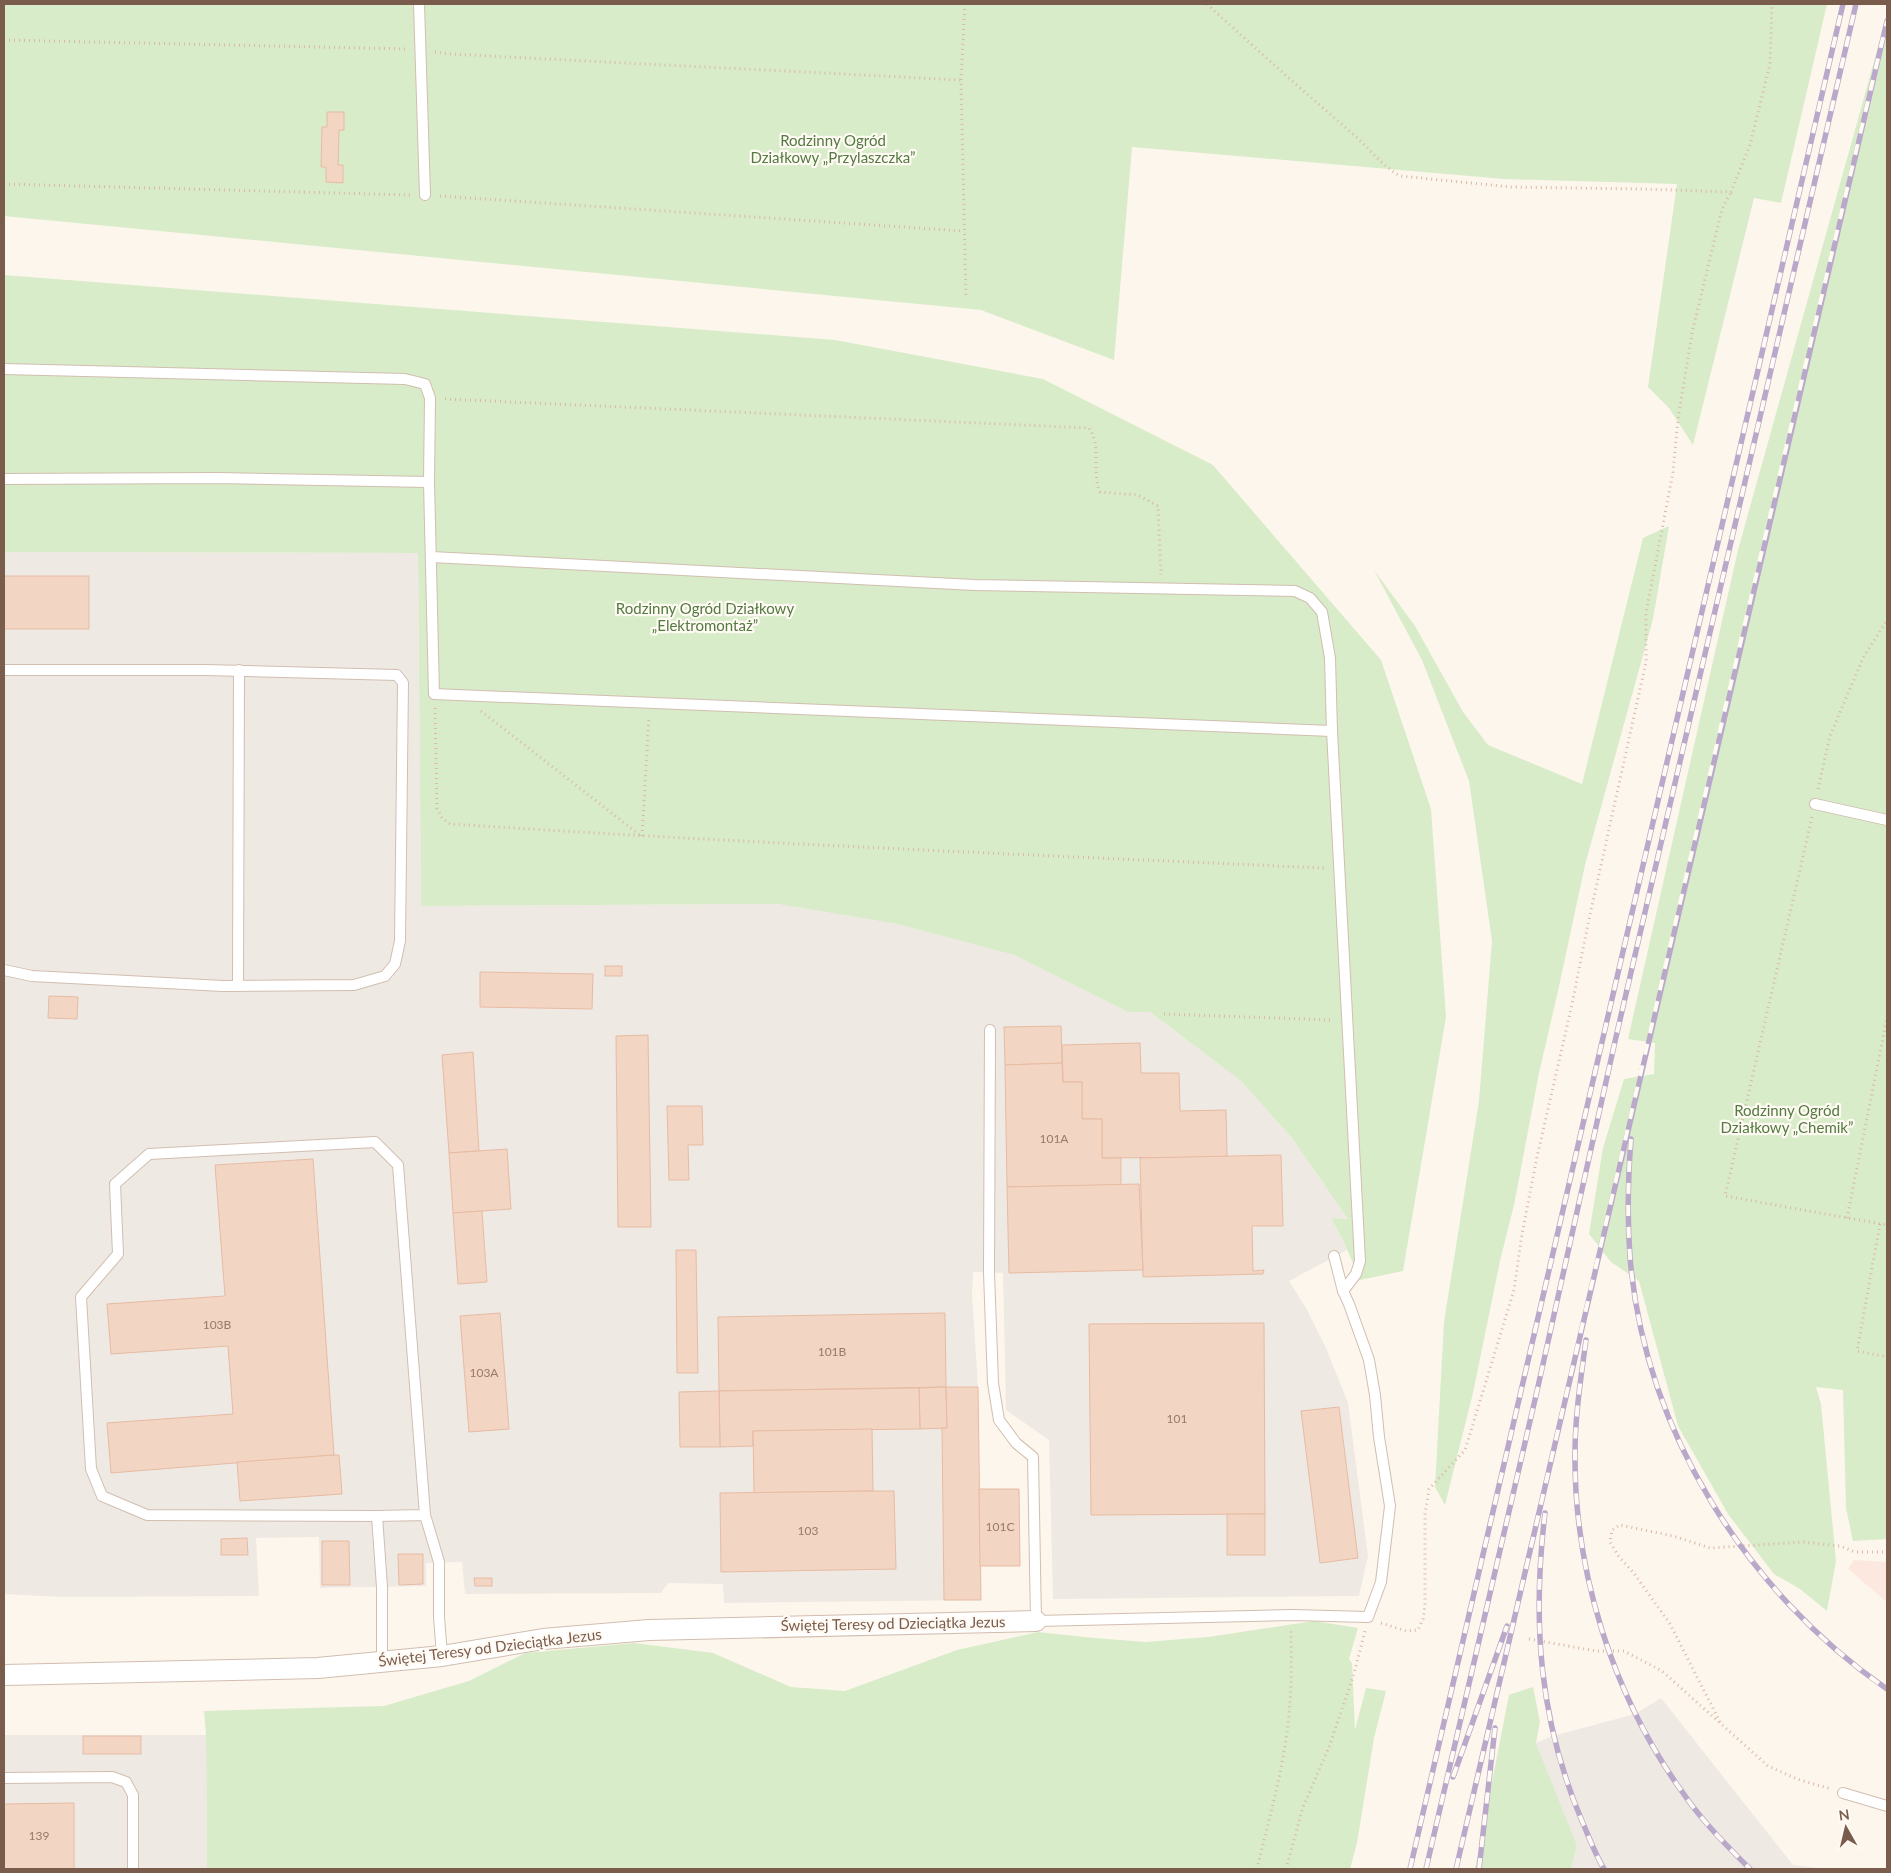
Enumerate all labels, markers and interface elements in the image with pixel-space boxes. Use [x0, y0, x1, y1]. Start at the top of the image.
park label: Rodzinny Ogród Działkowy „Przylaszczka” [750, 131, 916, 166]
park label: Rodzinny Ogród Działkowy „Elektromontaż” [616, 599, 794, 634]
park label: Rodzinny Ogród Działkowy „Chemik” [1721, 1101, 1853, 1136]
house number: 101A [1039, 1131, 1069, 1146]
house number: 103B [203, 1317, 232, 1332]
house number: 101B [818, 1344, 847, 1359]
house number: 103A [469, 1365, 499, 1380]
house number: 101 [1167, 1411, 1187, 1426]
house number: 101C [986, 1519, 1014, 1534]
house number: 103 [798, 1523, 818, 1538]
street label: Świętej Teresy od Dzieciątka Jezus [780, 1612, 1006, 1634]
street label: Świętej Teresy od Dzieciątka Jezus [377, 1624, 603, 1670]
north arrow [1821, 1803, 1871, 1853]
text: N [1838, 1805, 1851, 1824]
house number: 139 [29, 1828, 49, 1843]

